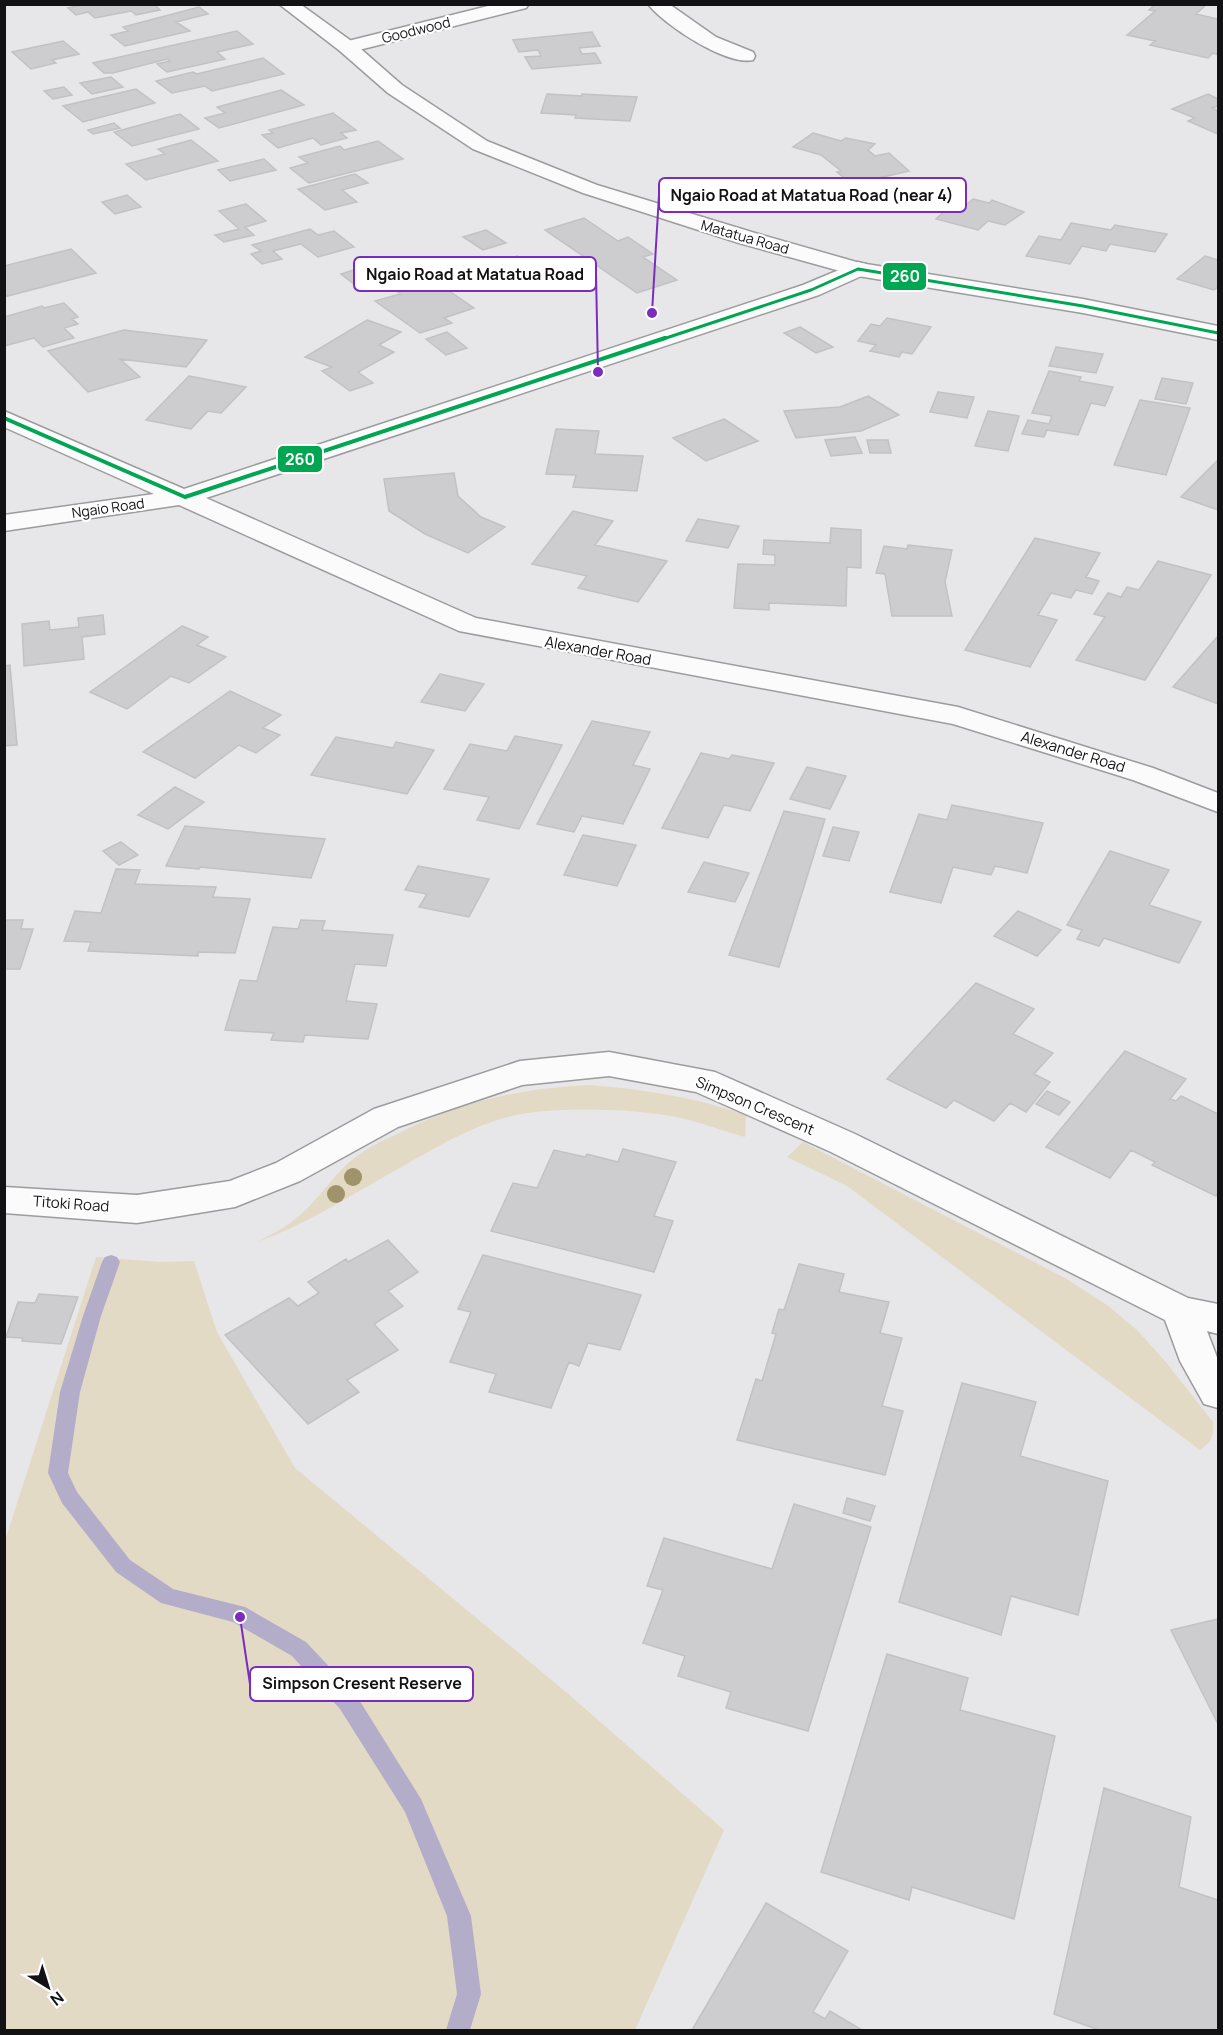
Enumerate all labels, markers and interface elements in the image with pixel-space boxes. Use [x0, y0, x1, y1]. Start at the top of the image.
street label: Goodwood [380, 12, 452, 47]
callout: Ngaio Road at Matatua Road (near 4) [659, 178, 966, 212]
text: Ngaio Road at Matatua Road (near 4) [670, 184, 954, 206]
street label: Matatua Road [699, 215, 791, 258]
callout: Ngaio Road at Matatua Road [354, 257, 596, 291]
line badge: 260 [882, 262, 927, 291]
text: Ngaio Road at Matatua Road [366, 263, 584, 285]
text: 260 [890, 265, 920, 287]
line badge: 260 [277, 445, 323, 473]
text: 260 [285, 448, 315, 470]
street label: Ngaio Road [70, 493, 145, 522]
street label: Alexander Road [543, 631, 653, 670]
street label: Alexander Road [1018, 726, 1128, 777]
street label: Simpson Crescent [693, 1071, 818, 1140]
street label: Titoki Road [32, 1190, 110, 1217]
callout: Simpson Cresent Reserve [250, 1667, 473, 1701]
text: Simpson Cresent Reserve [262, 1672, 462, 1694]
north arrow [18, 1957, 78, 2017]
text: N [46, 1987, 69, 2011]

